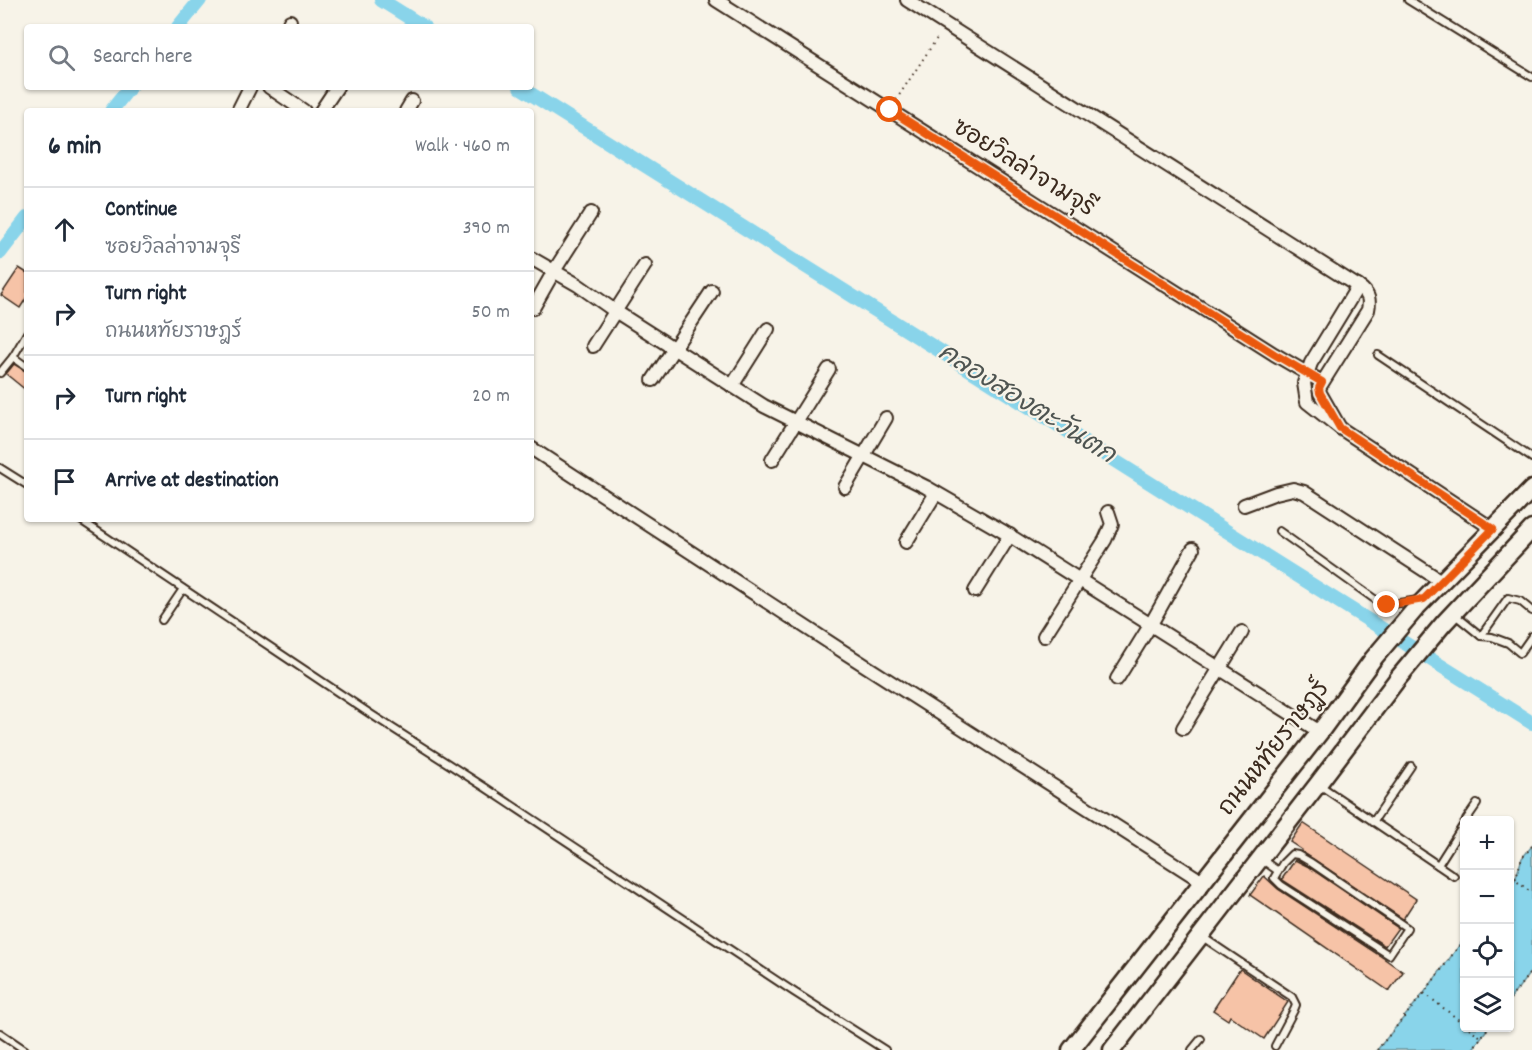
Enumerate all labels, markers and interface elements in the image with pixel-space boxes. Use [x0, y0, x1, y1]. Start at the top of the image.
search box [24, 24, 534, 90]
icon: search [45, 41, 78, 74]
text: Search here [93, 42, 192, 73]
route start [876, 96, 902, 122]
street label: ซอยวิลล่าจามจุรี [945, 111, 1102, 227]
text: 6 min [48, 129, 101, 166]
text: Walk · 460 m [415, 133, 510, 161]
text: Continue [105, 195, 177, 226]
icon: ahead [48, 213, 81, 246]
text: 390 m [463, 215, 510, 243]
text: ซอยวิลล่าจามจุรี [105, 235, 241, 263]
text: Turn right [105, 279, 187, 310]
icon: right [48, 297, 81, 330]
text: 50 m [472, 299, 510, 327]
text: ถนนหทัยราษฎร์ [105, 319, 241, 347]
water label: คลองสองตะวันตก [930, 335, 1123, 475]
icon: right [48, 381, 81, 414]
text: Turn right [105, 382, 187, 413]
text: 20 m [472, 383, 510, 411]
icon: arrive [48, 465, 81, 498]
text: Arrive at destination [105, 466, 279, 497]
route end [1373, 591, 1399, 617]
street label: ถนนหทัยราษฎร์ [1210, 673, 1339, 824]
map controls [1460, 816, 1514, 1032]
button: + [1460, 816, 1514, 870]
button: − [1460, 870, 1514, 924]
button: locate [1460, 924, 1514, 978]
button: layers [1460, 978, 1514, 1032]

